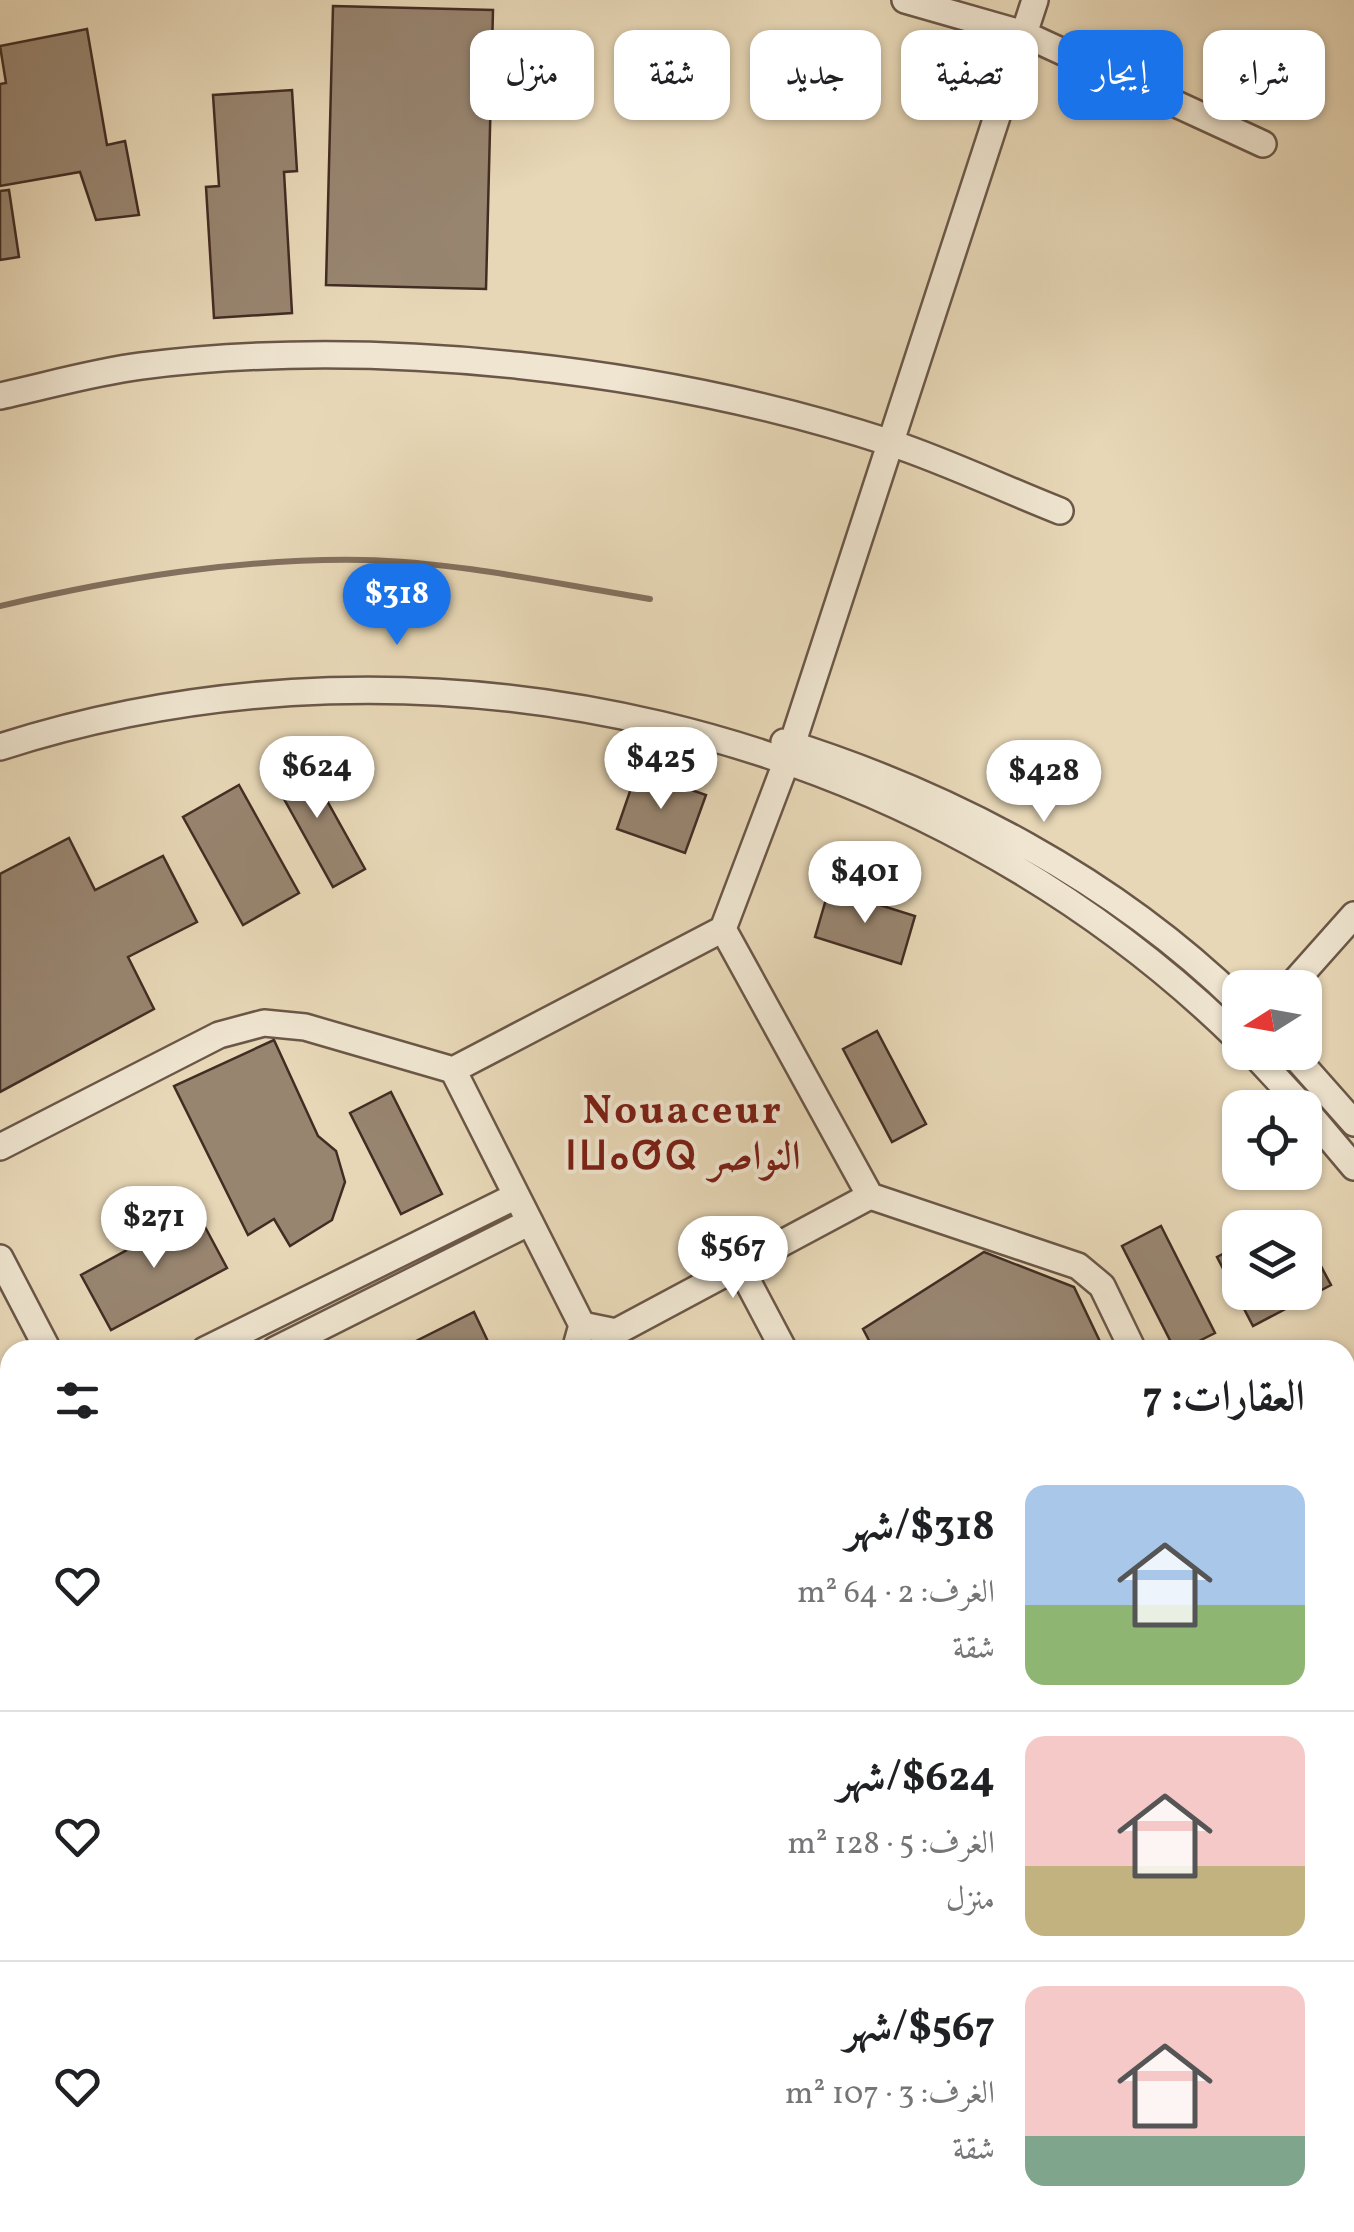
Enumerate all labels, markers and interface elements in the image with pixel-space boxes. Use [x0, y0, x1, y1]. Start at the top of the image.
chip: منزل [470, 30, 594, 120]
chip: شقة [614, 30, 730, 120]
chip: جديد [750, 30, 881, 120]
chip: تصفية [901, 30, 1038, 120]
chip: إيجار [1058, 30, 1183, 120]
chip: شراء [1203, 30, 1325, 120]
pin: $318 [338, 563, 456, 648]
text: $318 [365, 573, 429, 617]
pin: $425 [602, 727, 720, 812]
pin: $624 [258, 736, 376, 821]
text: $425 [626, 737, 696, 781]
pin: $428 [985, 740, 1103, 825]
text: $624 [282, 746, 353, 790]
text: $428 [1008, 750, 1080, 794]
pin: $401 [806, 841, 924, 926]
text: $401 [830, 851, 900, 895]
north arrow [1222, 970, 1322, 1070]
map controls [1222, 970, 1322, 1310]
district label: Nouaceur ⵏⵡⴰⵚⵕ النواصر [565, 1085, 801, 1187]
button: locate [1222, 1090, 1322, 1190]
pin: $271 [95, 1186, 213, 1271]
text: $271 [123, 1196, 185, 1240]
button: layers [1222, 1210, 1322, 1310]
pin: $567 [674, 1216, 792, 1301]
text: $567 [700, 1226, 766, 1270]
text: العقارات: 7 [1142, 1370, 1305, 1429]
icon: filters [50, 1373, 105, 1428]
text: $318/شهر [846, 1499, 995, 1558]
icon: home [1105, 1525, 1225, 1645]
icon: heart [50, 1558, 105, 1613]
text: الغرف: 2 · 64 m² [797, 1572, 995, 1616]
text: شقة [953, 1628, 995, 1672]
text: $624/شهر [838, 1750, 995, 1809]
icon: home [1105, 1776, 1225, 1896]
icon: heart [50, 1809, 105, 1864]
text: الغرف: 5 · 128 m² [787, 1823, 995, 1867]
text: منزل [946, 1879, 995, 1923]
text: $567/شهر [844, 2000, 995, 2059]
icon: home [1105, 2026, 1225, 2146]
icon: heart [50, 2059, 105, 2114]
text: الغرف: 3 · 107 m² [785, 2073, 995, 2117]
text: شقة [953, 2129, 995, 2173]

